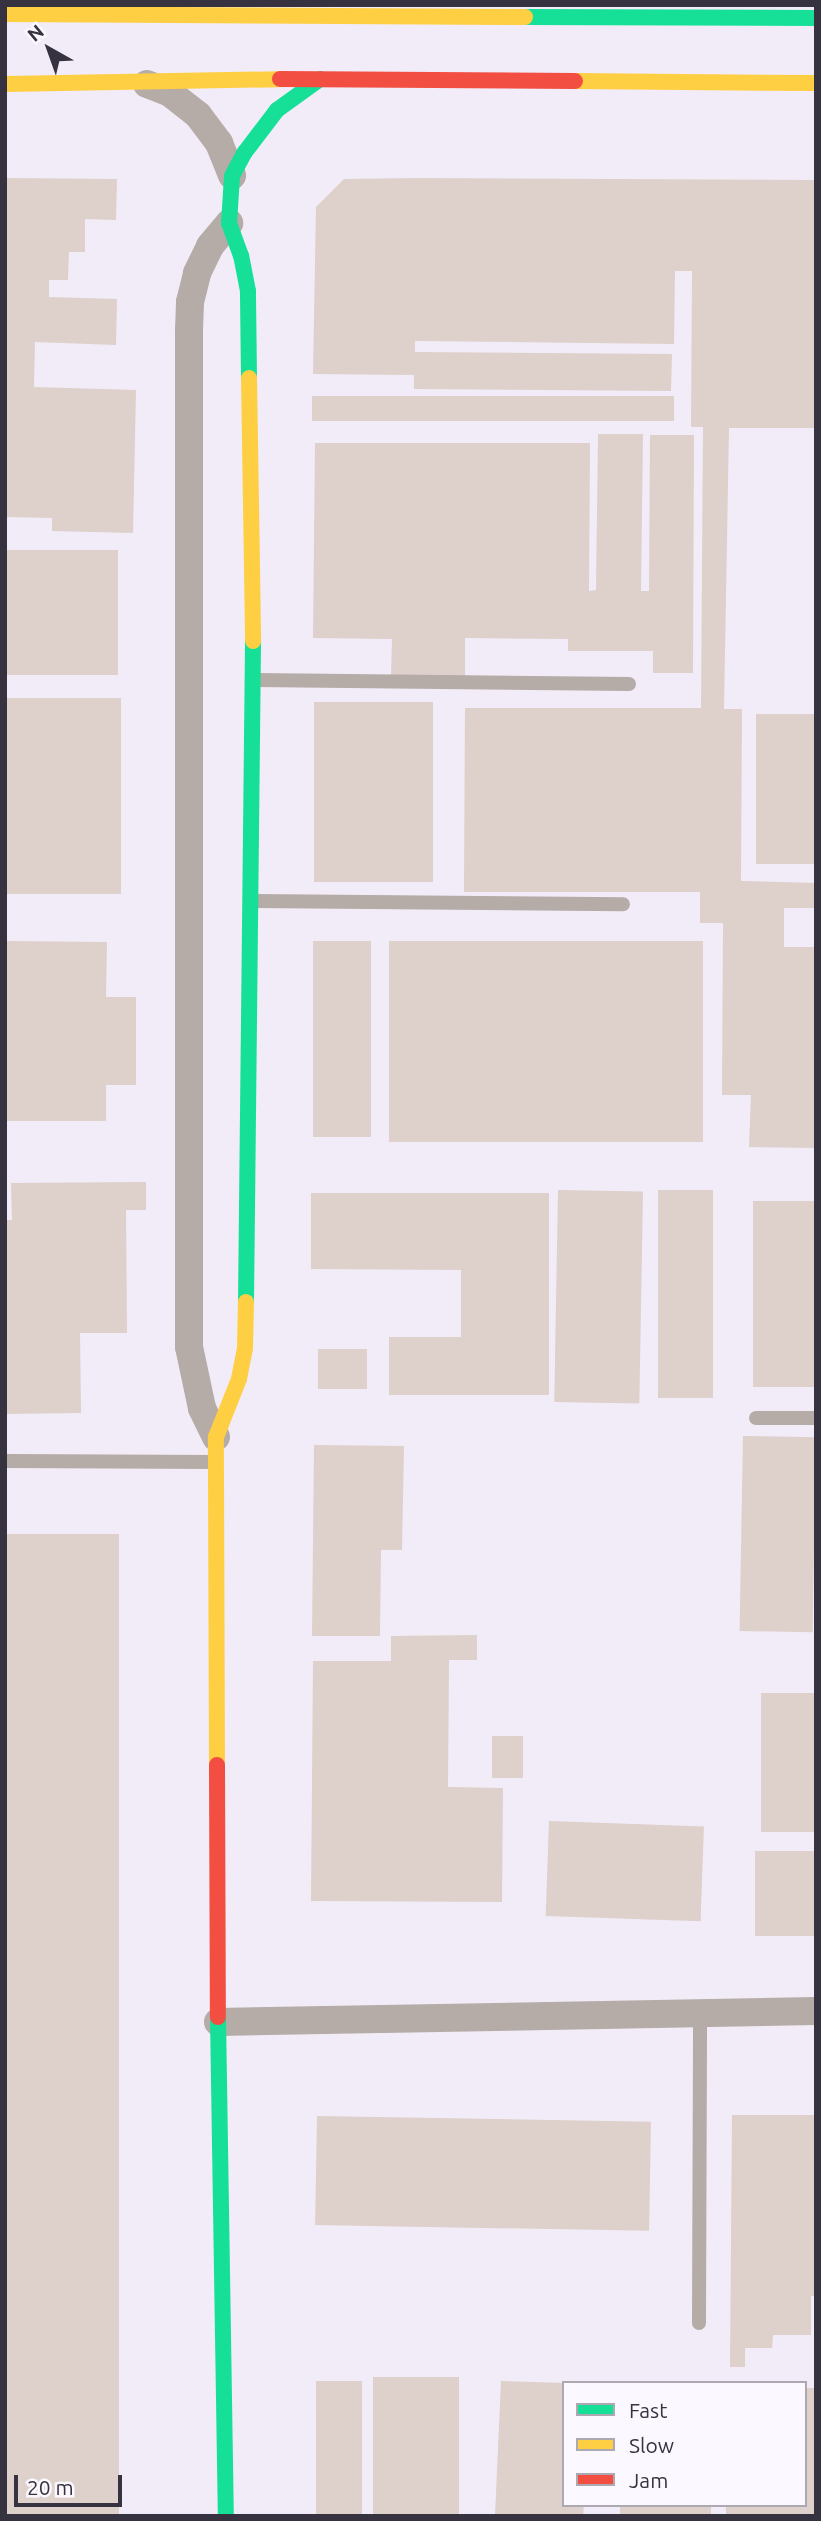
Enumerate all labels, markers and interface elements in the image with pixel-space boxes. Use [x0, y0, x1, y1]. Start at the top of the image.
north arrow [14, 14, 84, 84]
text: N [23, 20, 48, 46]
legend [562, 2381, 807, 2507]
text: Fast [629, 2398, 667, 2422]
text: Slow [629, 2433, 674, 2457]
scale bar [18, 2462, 126, 2506]
text: Jam [629, 2468, 668, 2492]
text: 20 m [27, 2475, 74, 2499]

